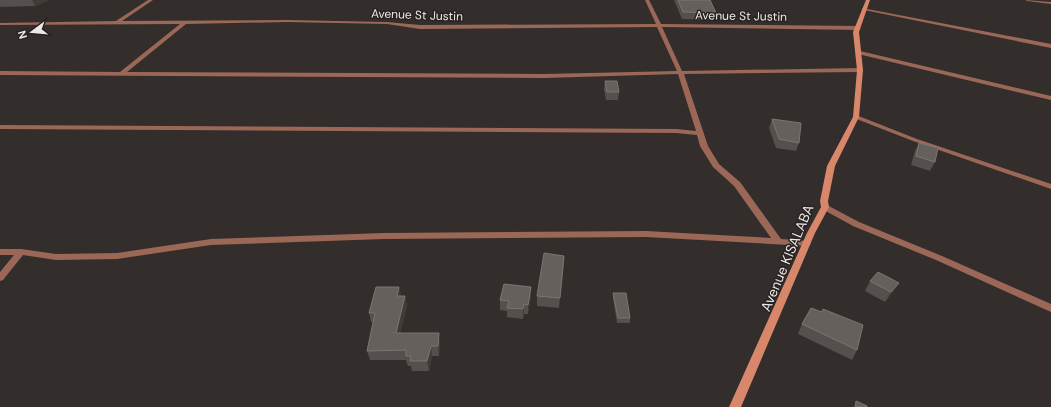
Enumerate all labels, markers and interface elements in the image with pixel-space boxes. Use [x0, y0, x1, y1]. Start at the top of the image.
street label: Avenue St Justin [371, 5, 463, 25]
street label: Avenue St Justin [695, 7, 787, 25]
north arrow [12, 12, 52, 52]
text: N [15, 29, 30, 41]
street label: Avenue KISALABA [756, 202, 818, 314]

